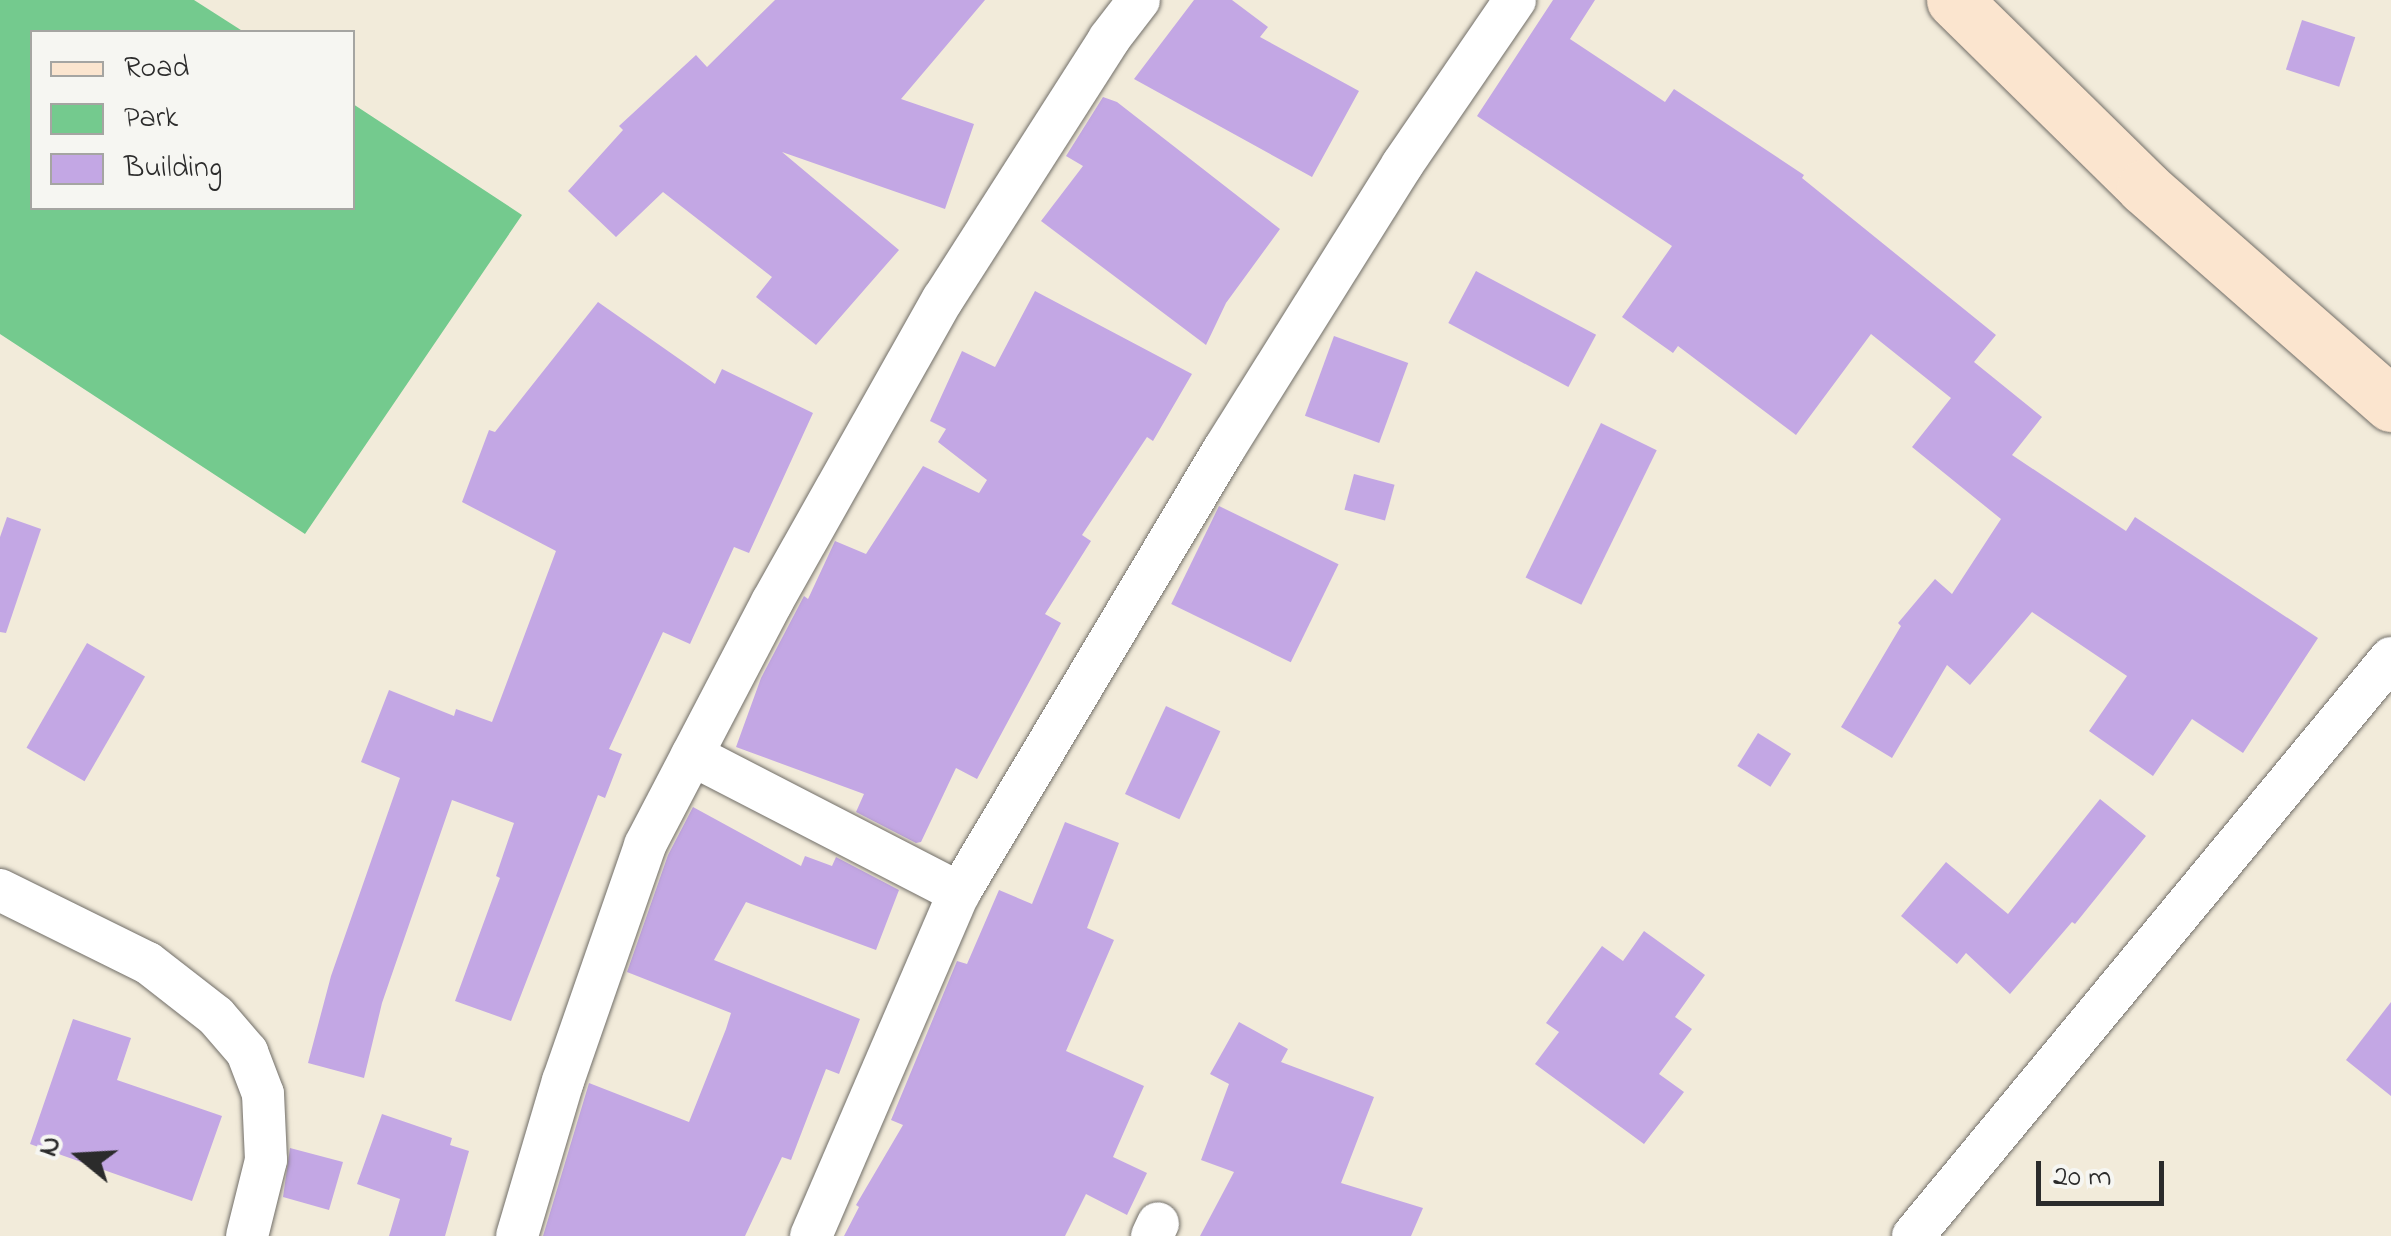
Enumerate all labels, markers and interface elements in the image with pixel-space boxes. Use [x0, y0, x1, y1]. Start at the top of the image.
legend [30, 30, 355, 210]
text: Road [124, 47, 189, 91]
text: Park [124, 97, 178, 141]
text: Building [124, 147, 222, 191]
north arrow [30, 1106, 130, 1206]
text: N [29, 1131, 73, 1162]
scale bar [2041, 1141, 2168, 1203]
text: 20 m [2053, 1156, 2112, 1200]

